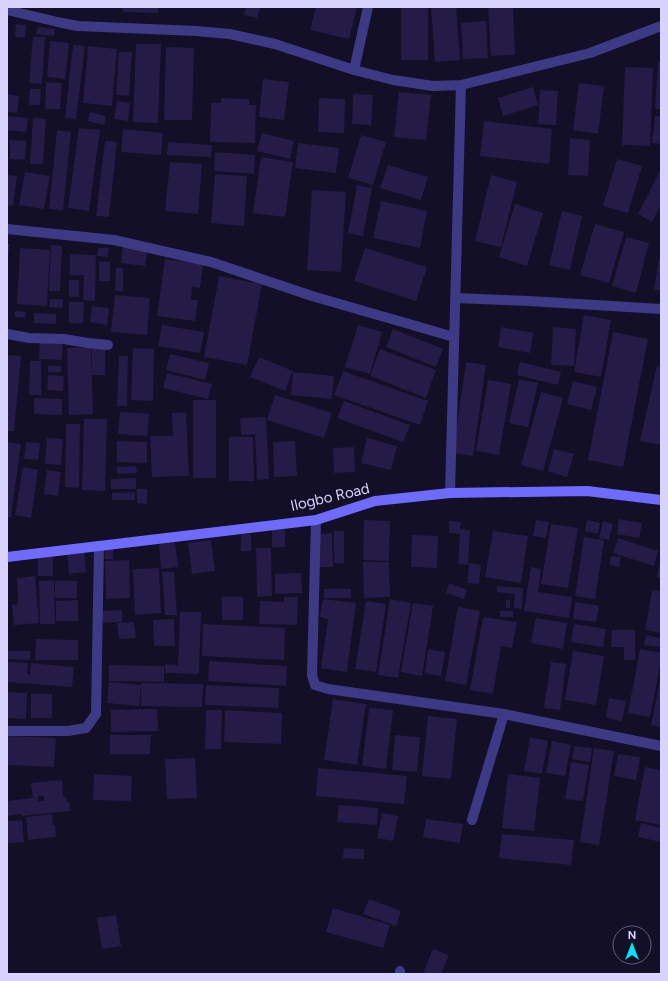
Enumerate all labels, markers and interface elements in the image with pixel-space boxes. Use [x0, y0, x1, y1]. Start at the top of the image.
street label: Ilogbo Road [289, 479, 371, 515]
north arrow [612, 925, 652, 965]
text: N [628, 929, 636, 942]

